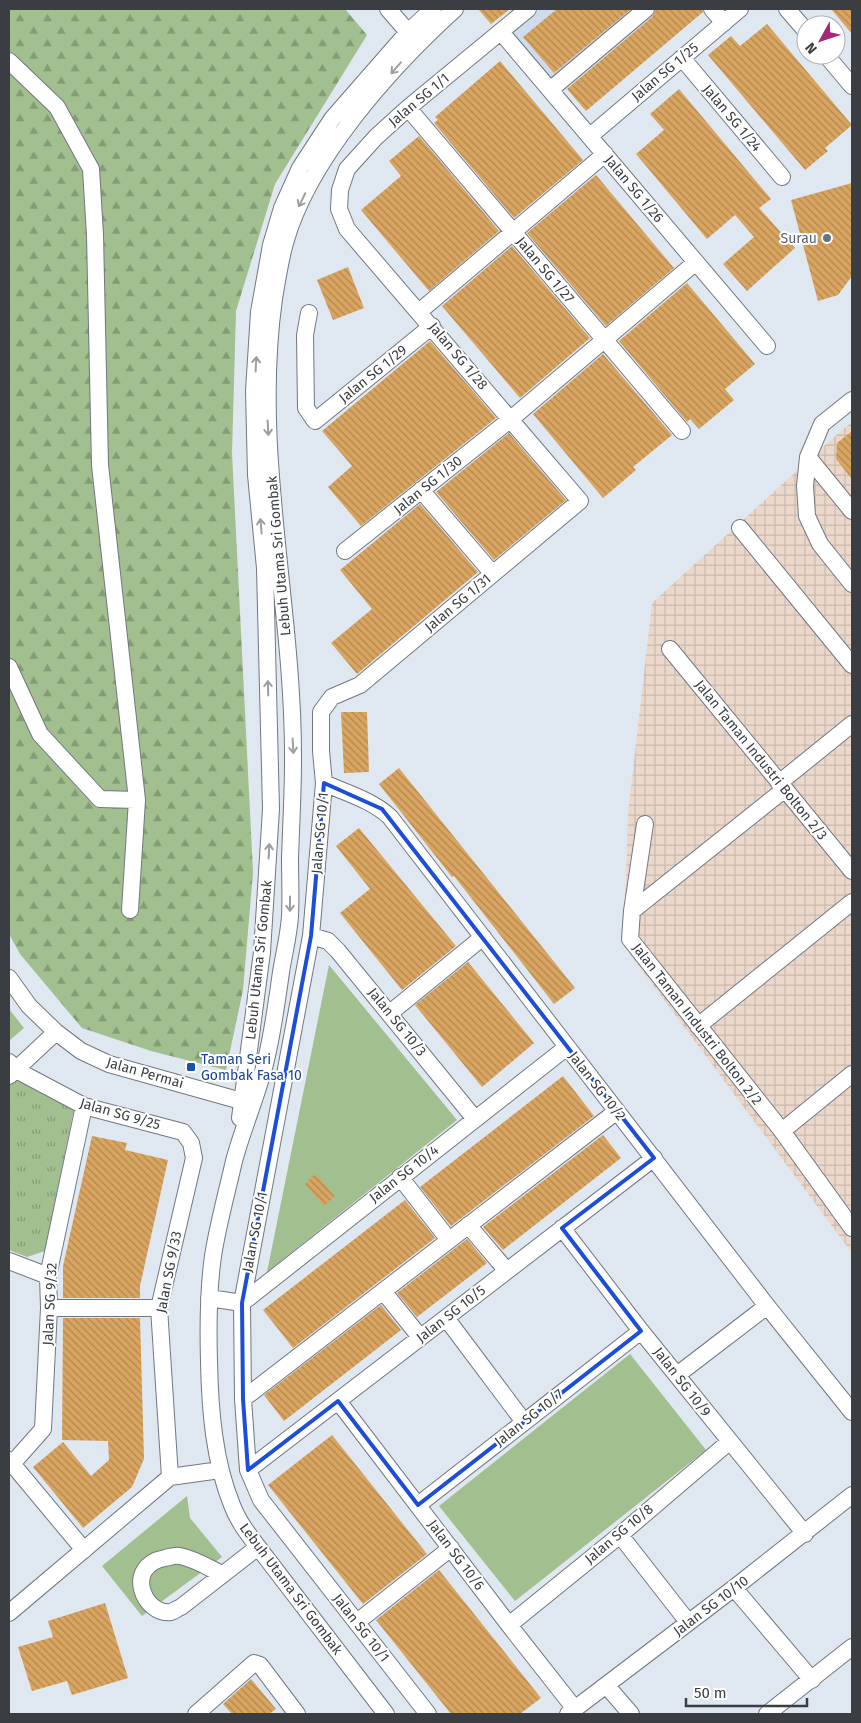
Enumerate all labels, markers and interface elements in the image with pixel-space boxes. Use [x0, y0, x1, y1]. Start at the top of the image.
north arrow [796, 15, 846, 65]
street label: Jalan SG 1/25 [628, 39, 702, 105]
text: N [802, 39, 821, 57]
one-way arrow [390, 61, 402, 74]
street label: Jalan SG 1/1 [385, 70, 453, 130]
street label: Jalan SG 1/24 [699, 81, 765, 155]
street label: Jalan SG 1/26 [601, 152, 667, 226]
one-way arrow [297, 192, 307, 207]
place label: Surau [781, 230, 817, 247]
marker: Surau [821, 232, 833, 244]
street label: Jalan SG 1/27 [512, 233, 578, 307]
street label: Jalan SG 1/28 [425, 319, 491, 393]
street label: Jalan SG 1/29 [336, 341, 410, 407]
one-way arrow [251, 356, 260, 372]
one-way arrow [264, 419, 273, 435]
street label: Jalan SG 1/30 [390, 452, 466, 518]
street label: Lebuh Utama Sri Gombak [263, 475, 294, 637]
one-way arrow [256, 518, 266, 534]
street label: Jalan SG 1/31 [421, 570, 495, 636]
street label: Jalan Taman Industri Bolton 2/3 [691, 677, 831, 843]
one-way arrow [263, 680, 273, 696]
one-way arrow [288, 738, 298, 754]
street label: Jalan SG 10/1 [308, 791, 332, 875]
one-way arrow [265, 843, 274, 859]
street label: Lebuh Utama Sri Gombak [242, 879, 276, 1041]
one-way arrow [285, 895, 295, 911]
street label: Jalan Taman Industri Bolton 2/2 [628, 940, 766, 1108]
street label: Jalan SG 10/3 [364, 984, 430, 1060]
street label: Jalan SG 10/2 [565, 1048, 629, 1124]
place label: Taman Seri Gombak Fasa 10 [201, 1051, 302, 1084]
street label: Jalan Permai [104, 1054, 186, 1092]
marker: Taman Seri Gombak Fasa 10 [185, 1061, 197, 1073]
street label: Jalan SG 9/25 [78, 1094, 162, 1134]
street label: Jalan SG 10/4 [366, 1141, 443, 1206]
street label: Jalan SG 10/1 [239, 1190, 271, 1274]
street label: Jalan SG 9/33 [153, 1230, 185, 1314]
street label: Jalan SG 9/32 [39, 1262, 61, 1346]
street label: Jalan SG 10/5 [413, 1282, 489, 1346]
street label: Jalan SG 10/9 [650, 1344, 714, 1420]
street label: Jalan SG 10/7 [491, 1386, 567, 1450]
street label: Jalan SG 10/8 [581, 1500, 657, 1568]
street label: Jalan SG 10/6 [424, 1516, 488, 1594]
street label: Lebuh Utama Sri Gombak [236, 1520, 347, 1659]
street label: Jalan SG 10/10 [670, 1572, 752, 1640]
street label: Jalan SG 10/1 [329, 1591, 393, 1665]
scale bar [686, 1676, 807, 1708]
text: 50 m [694, 1684, 727, 1702]

